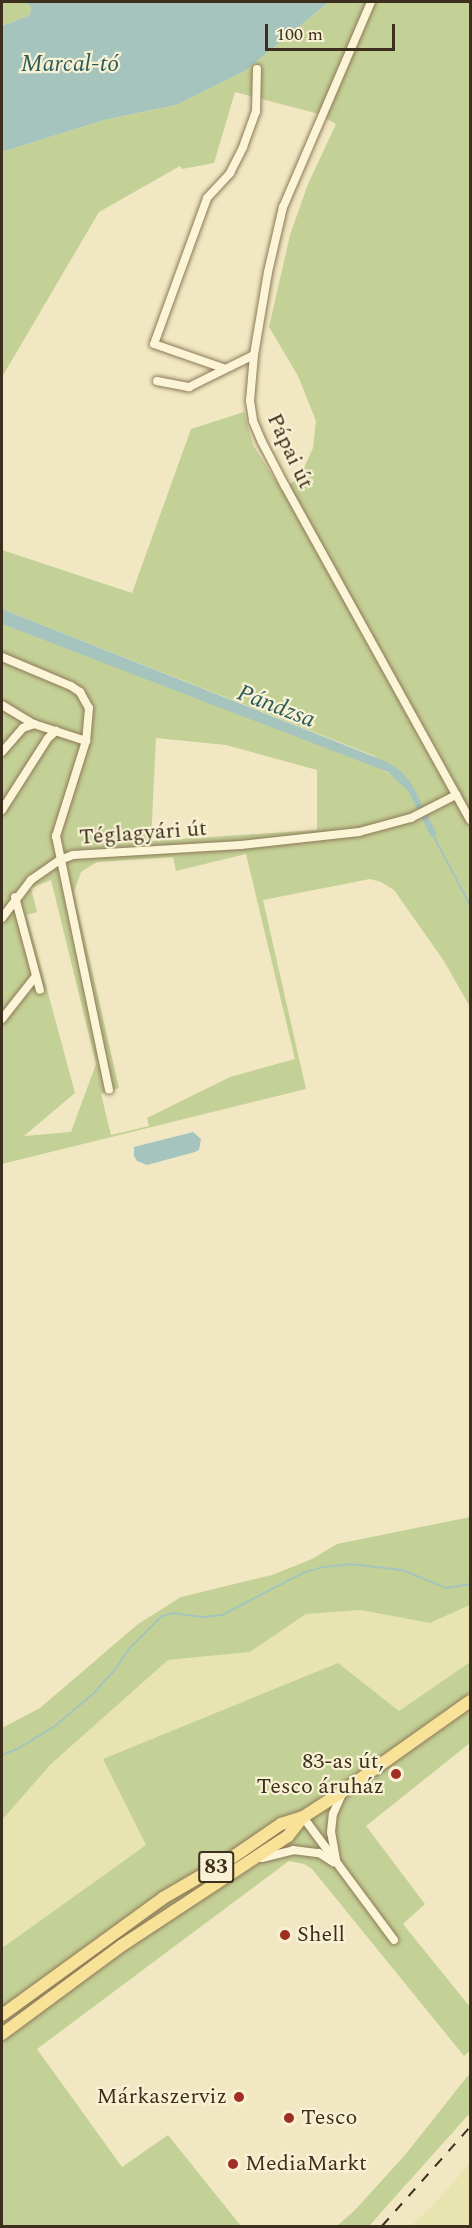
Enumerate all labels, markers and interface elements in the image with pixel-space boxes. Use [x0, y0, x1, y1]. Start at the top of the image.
scale bar [268, 12, 398, 50]
text: 100 m [276, 21, 323, 48]
water label: Marcal-tó [21, 51, 119, 79]
street label: Pápai út [261, 409, 319, 493]
water label: Pándzsa [233, 679, 319, 735]
street label: Téglagyári út [78, 815, 208, 851]
place label: 83-as út, Tesco áruház [257, 1748, 384, 1800]
marker: 83-as út, Tesco áruház [389, 1767, 403, 1781]
road number: 83 [198, 1849, 234, 1885]
place label: Shell [297, 1922, 345, 1948]
marker: Shell [278, 1928, 292, 1942]
place label: Márkaszerviz [97, 2084, 227, 2110]
marker: Márkaszerviz [232, 2090, 246, 2104]
place label: Tesco [301, 2105, 357, 2131]
marker: Tesco [282, 2111, 296, 2125]
place label: MediaMarkt [245, 2151, 367, 2177]
marker: MediaMarkt [226, 2157, 240, 2171]

